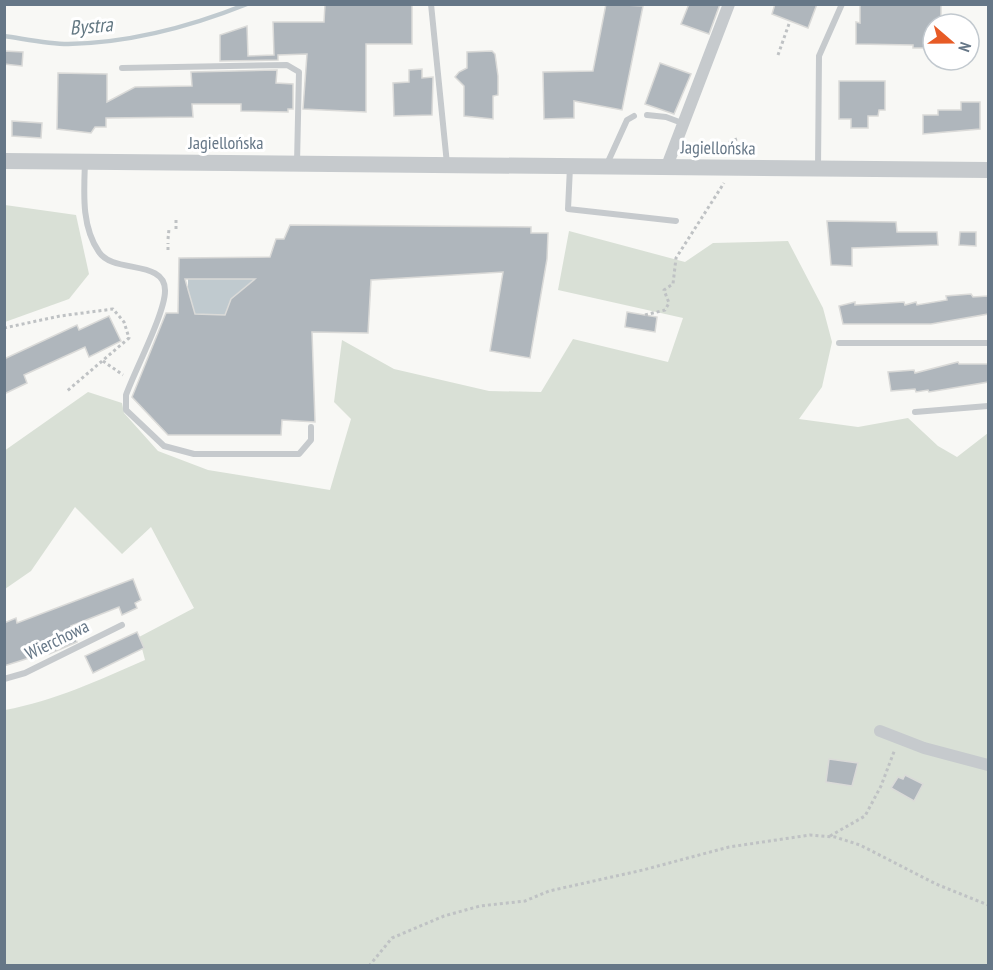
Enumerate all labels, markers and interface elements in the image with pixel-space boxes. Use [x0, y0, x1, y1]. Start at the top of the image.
water label: Bystra [69, 11, 114, 41]
north arrow [921, 12, 981, 72]
text: N [954, 40, 976, 55]
street label: Jagiellońska [188, 131, 264, 154]
street label: Jagiellońska [679, 135, 756, 160]
street label: Wierchowa [21, 614, 92, 665]

